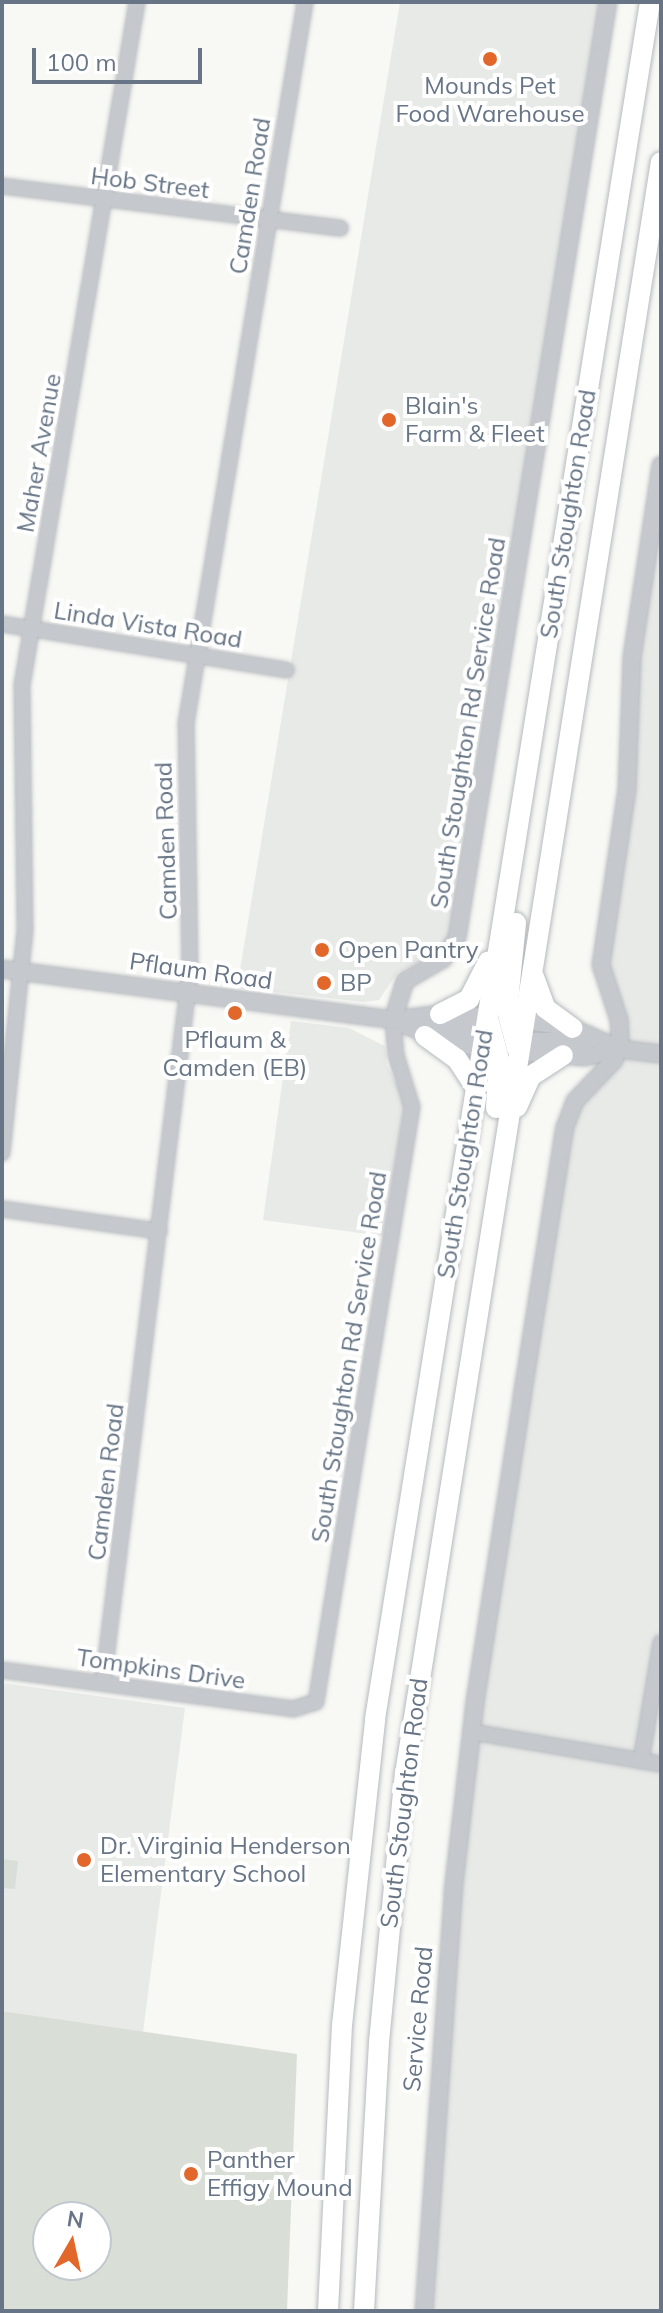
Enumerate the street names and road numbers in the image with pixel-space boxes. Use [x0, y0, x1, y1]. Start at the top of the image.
street label: Camden Road [223, 116, 277, 276]
street label: Hob Street [89, 161, 211, 205]
street label: Maher Avenue [11, 371, 67, 535]
street label: South Stoughton Road [534, 387, 602, 641]
street label: South Stoughton Rd Service Road [424, 535, 512, 911]
street label: Linda Vista Road [52, 596, 244, 654]
street label: Camden Road [149, 761, 183, 921]
street label: Pflaum Road [128, 947, 274, 995]
street label: South Stoughton Road [431, 1027, 499, 1281]
street label: South Stoughton Rd Service Road [305, 1169, 393, 1545]
street label: Camden Road [82, 1402, 130, 1562]
street label: Tompkins Drive [75, 1643, 247, 1695]
street label: South Stoughton Road [374, 1676, 434, 1930]
street label: Service Road [397, 1945, 439, 2093]

